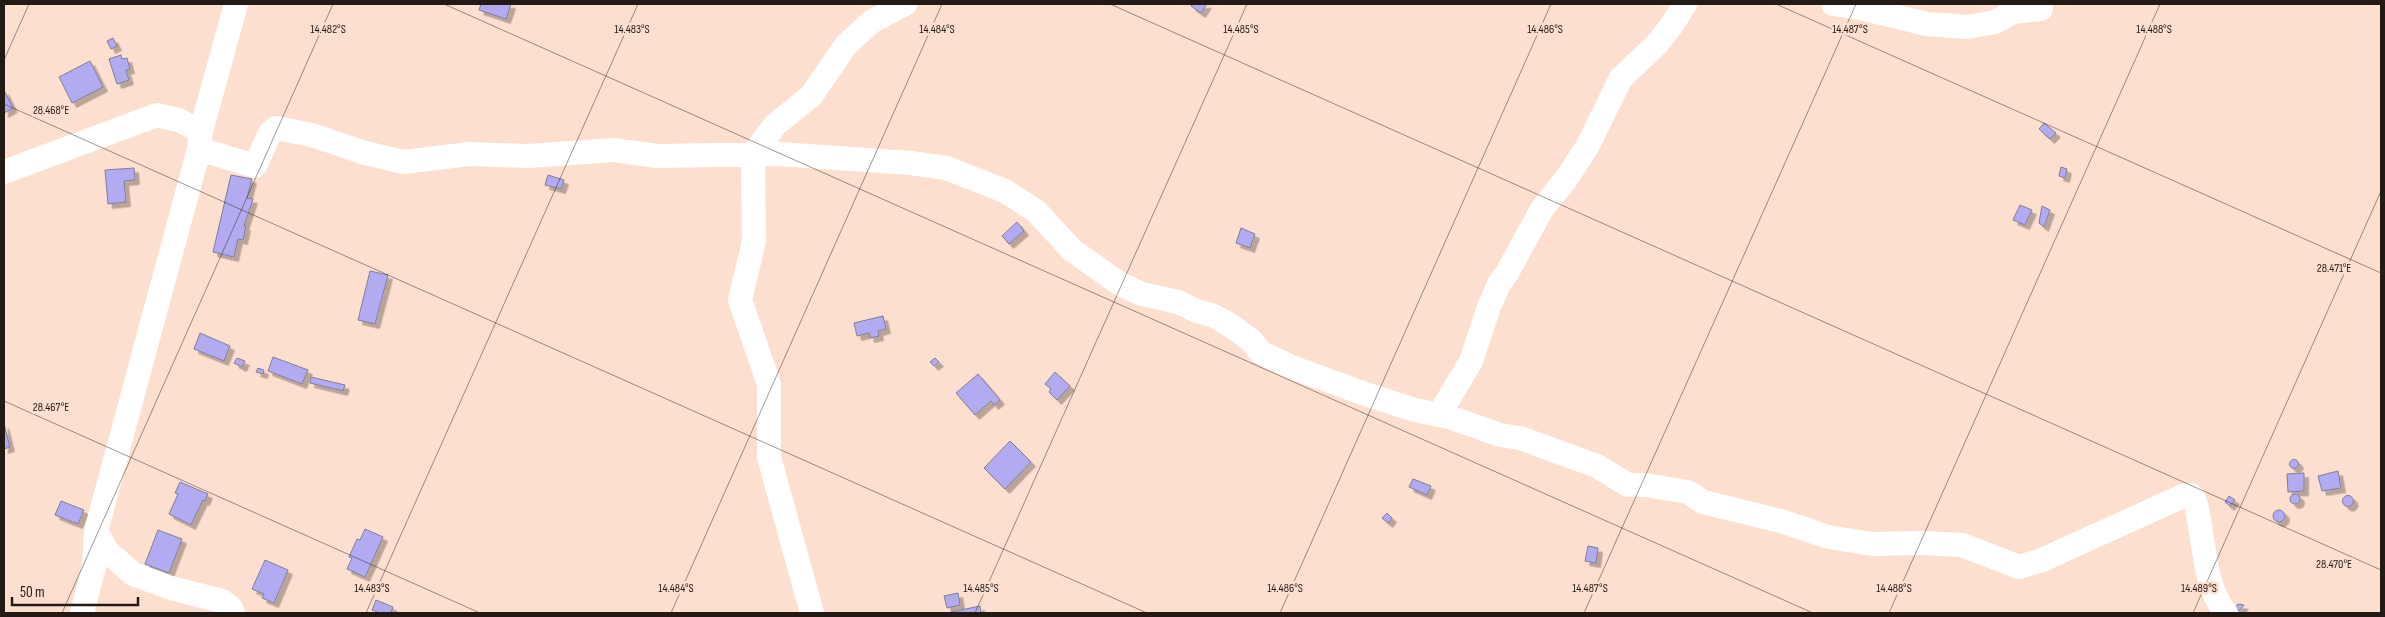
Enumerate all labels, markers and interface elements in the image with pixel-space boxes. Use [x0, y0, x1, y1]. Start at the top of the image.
text: 14.482°S [310, 22, 346, 37]
text: 14.483°S [614, 22, 650, 37]
text: 14.484°S [919, 22, 955, 37]
text: 14.485°S [1223, 22, 1259, 37]
text: 14.486°S [1527, 22, 1563, 37]
text: 14.487°S [1832, 22, 1868, 37]
text: 14.488°S [2136, 22, 2172, 37]
text: 28.468°E [33, 103, 69, 118]
text: 28.471°E [2317, 261, 2351, 276]
text: 28.467°E [33, 400, 69, 415]
text: 28.470°E [2316, 557, 2352, 572]
scale bar [12, 574, 139, 606]
text: 14.483°S [354, 581, 390, 596]
text: 14.484°S [658, 581, 694, 596]
text: 14.485°S [963, 581, 999, 596]
text: 14.486°S [1267, 581, 1303, 596]
text: 14.487°S [1572, 581, 1608, 596]
text: 14.488°S [1876, 581, 1912, 596]
text: 14.489°S [2181, 581, 2217, 596]
text: 50 m [20, 583, 45, 602]

